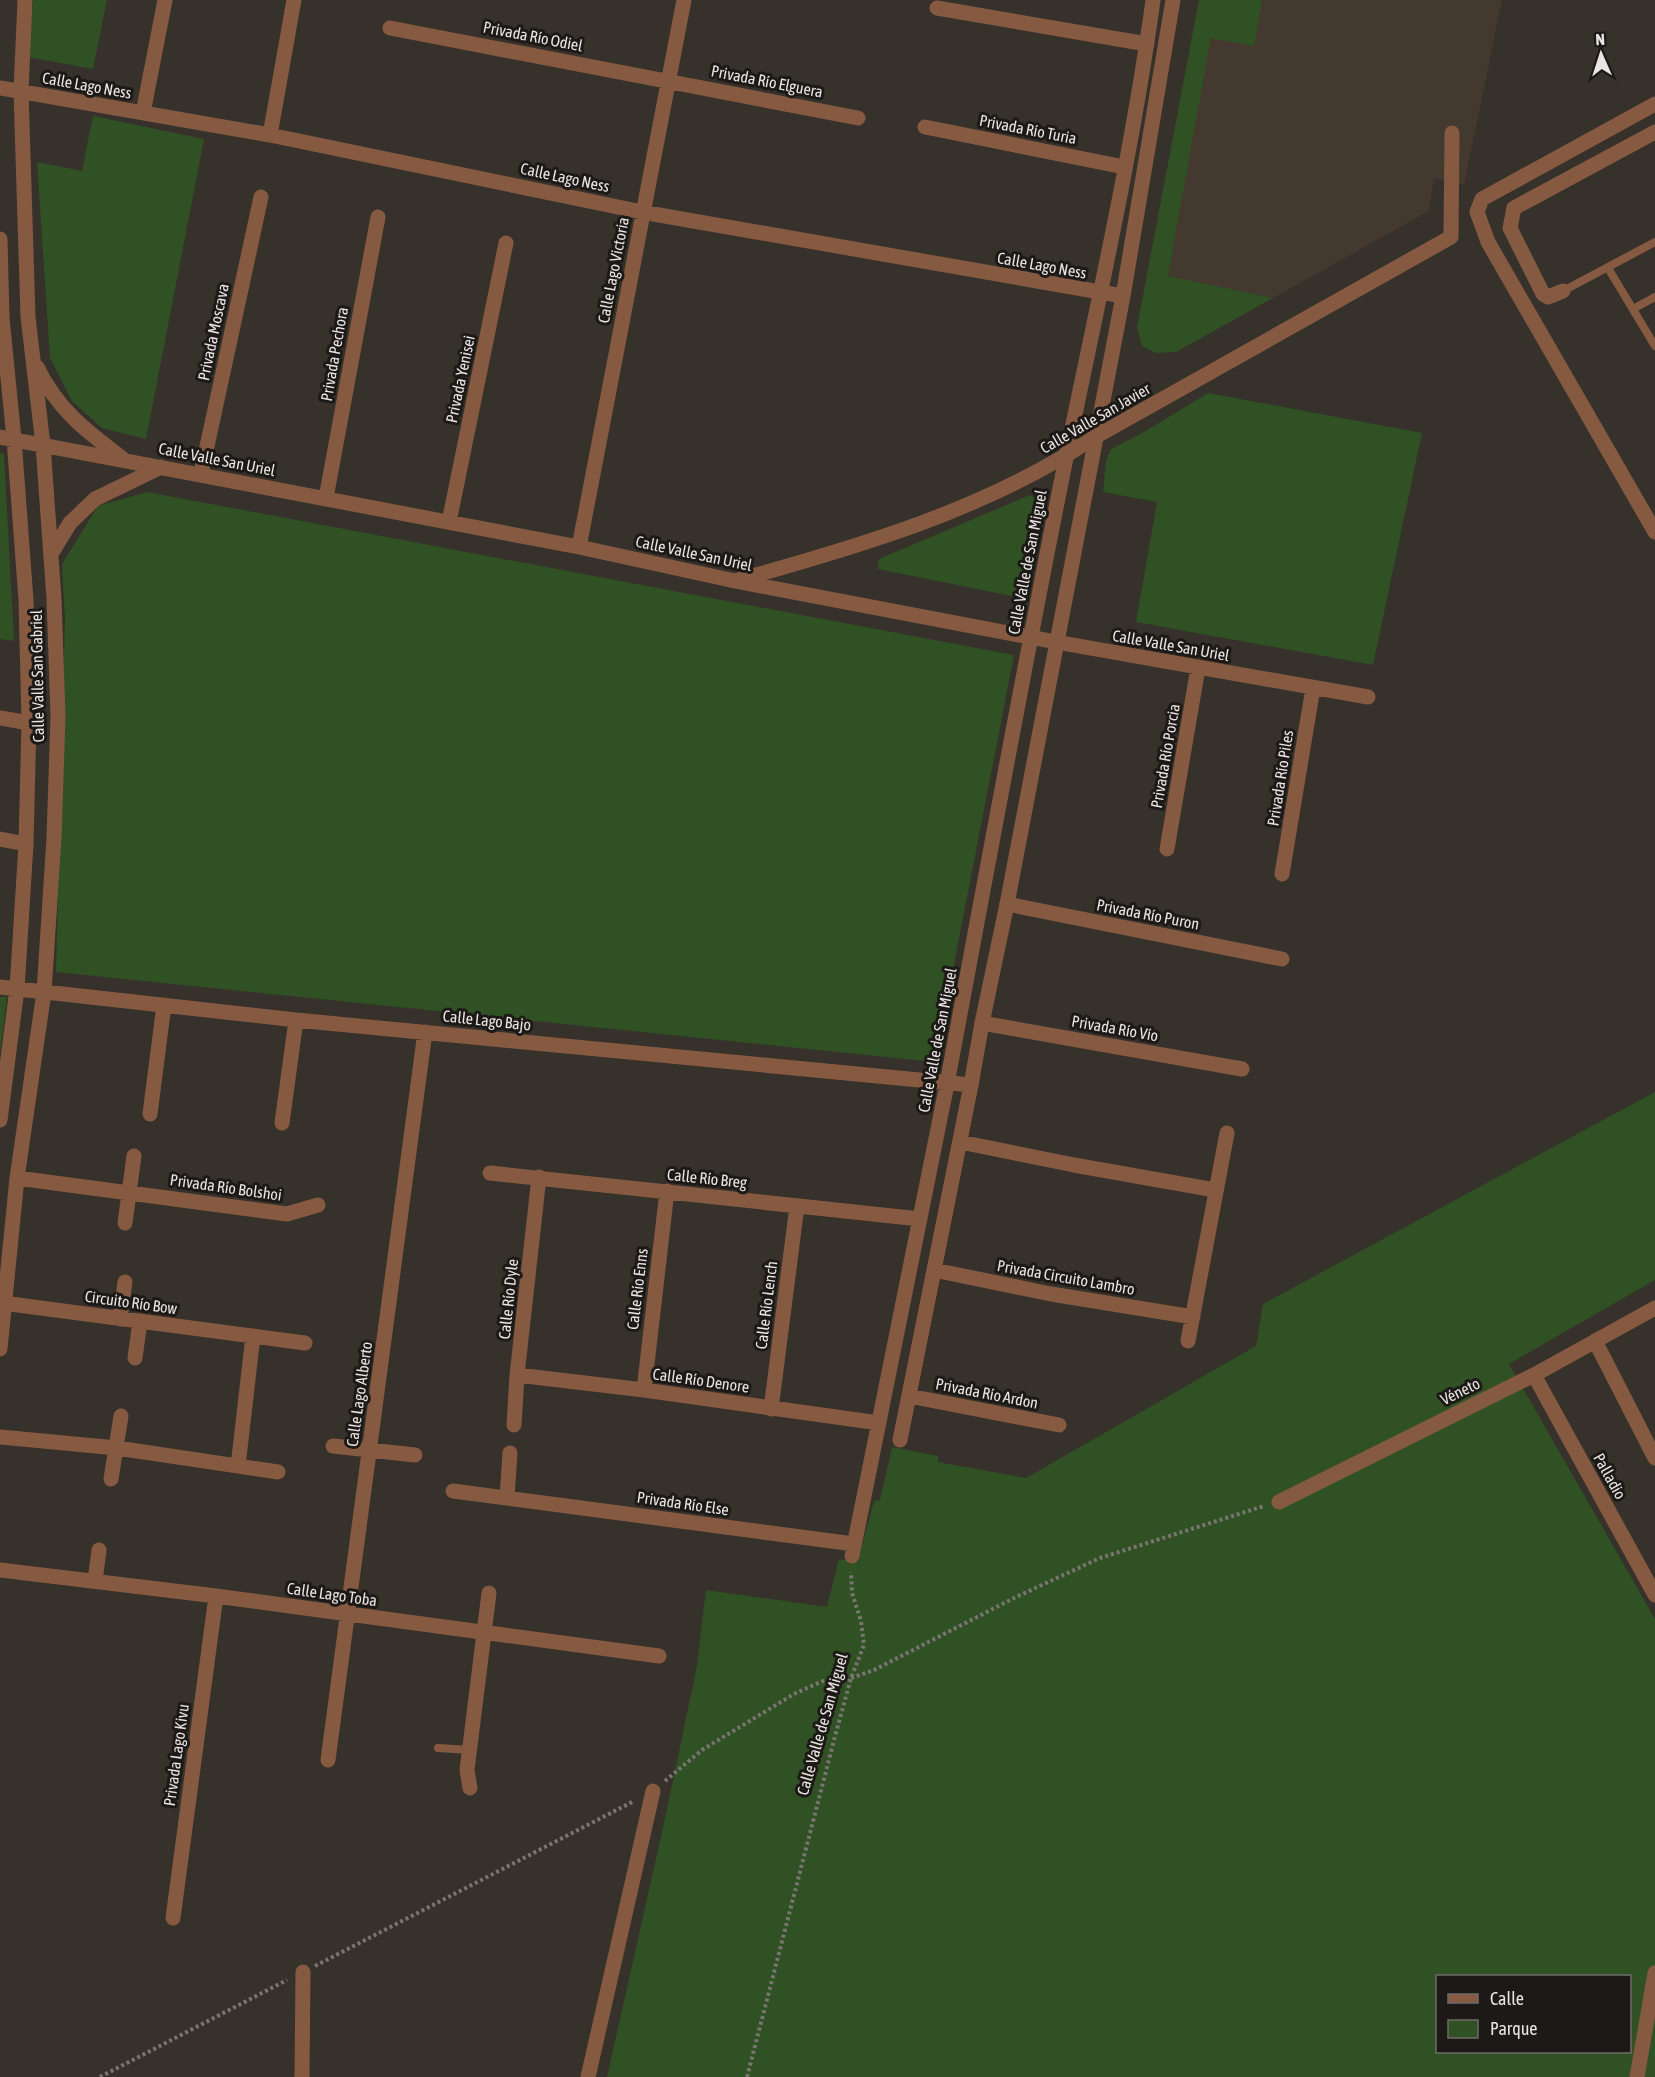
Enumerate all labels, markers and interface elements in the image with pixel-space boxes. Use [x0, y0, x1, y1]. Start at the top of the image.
street label: Privada Río Odiel [482, 18, 585, 55]
north arrow [1571, 24, 1631, 84]
text: N [1595, 30, 1605, 48]
street label: Privada Río Elguera [710, 61, 824, 102]
street label: Calle Lago Ness [41, 68, 133, 103]
street label: Privada Río Turia [978, 111, 1078, 147]
street label: Calle Lago Ness [519, 159, 611, 196]
street label: Calle Lago Victoria [594, 215, 633, 325]
street label: Calle Lago Ness [996, 248, 1088, 283]
street label: Privada Moscava [194, 282, 232, 382]
street label: Privada Pechora [317, 306, 351, 402]
street label: Privada Yenisei [442, 334, 478, 424]
street label: Calle Valle San Javier [1037, 379, 1153, 457]
street label: Calle Valle San Uriel [157, 439, 278, 479]
street label: Calle Valle de San Miguel [1004, 488, 1051, 636]
street label: Calle Valle San Uriel [634, 532, 755, 574]
street label: Calle Valle San Gabriel [27, 609, 47, 742]
street label: Calle Valle San Uriel [1111, 626, 1232, 664]
street label: Privada Río Porcia [1147, 702, 1183, 810]
street label: Privada Río Piles [1264, 728, 1297, 827]
street label: Privada Río Puron [1095, 895, 1201, 933]
street label: Calle Valle de San Miguel [914, 966, 961, 1114]
street label: Calle Lago Bajo [442, 1006, 532, 1035]
street label: Privada Río Vío [1070, 1012, 1160, 1044]
street label: Calle Río Breg [666, 1165, 748, 1192]
street label: Privada Río Bolshoi [169, 1170, 283, 1204]
street label: Calle Río Enns [623, 1247, 651, 1331]
street label: Privada Circuito Lambro [996, 1256, 1136, 1298]
street label: Calle Río Dyle [495, 1258, 522, 1340]
street label: Calle Río Lench [752, 1260, 780, 1350]
street label: Circuito Río Bow [84, 1287, 179, 1317]
street label: Calle Lago Alberto [343, 1340, 376, 1448]
street label: Calle Río Denore [652, 1364, 750, 1396]
street label: Privada Río Ardon [934, 1374, 1040, 1412]
street label: Véneto [1437, 1374, 1483, 1408]
street label: Palladio [1590, 1450, 1630, 1502]
street label: Privada Río Else [636, 1488, 730, 1518]
street label: Calle Lago Toba [286, 1579, 378, 1610]
street label: Calle Valle de San Miguel [793, 1650, 852, 1797]
street label: Privada Lago Kivu [160, 1703, 193, 1807]
legend [1436, 1975, 1631, 2053]
text: Calle [1490, 1988, 1524, 2009]
text: Parque [1490, 2018, 1538, 2039]

